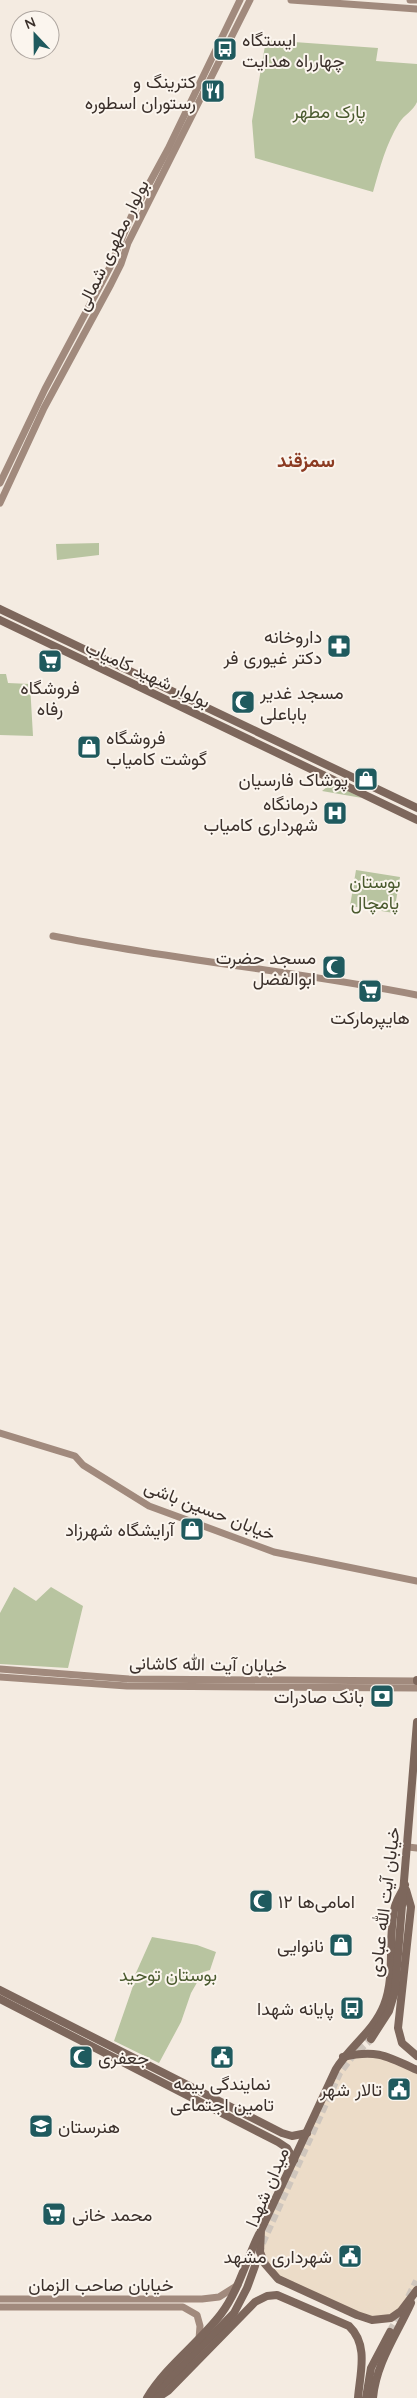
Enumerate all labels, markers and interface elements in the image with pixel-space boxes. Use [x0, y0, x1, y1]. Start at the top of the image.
north arrow [10, 10, 60, 60]
text: N [22, 13, 38, 33]
place label: ایستگاه چهارراه هدایت [242, 28, 345, 73]
bus stop icon: ایستگاه چهارراه هدایت [212, 36, 238, 62]
place label: کترینگ و رستوران اسطوره [85, 70, 196, 114]
restaurant icon: کترینگ و رستوران اسطوره [200, 78, 226, 104]
park label: پارک مطهر [291, 100, 366, 124]
street label: بولوار مطهری شمالی [70, 176, 154, 314]
district label: سمزقند [277, 448, 335, 473]
place label: داروخانه دکتر غیوری فر [222, 625, 322, 669]
pharmacy icon: داروخانه دکتر غیوری فر [326, 633, 352, 659]
street label: بولوار شهید کامیاب [82, 635, 214, 713]
supermarket icon: فروشگاه رفاه [37, 648, 63, 674]
place label: فروشگاه رفاه [20, 676, 80, 720]
place label: مسجد غدیر باباعلی [259, 681, 344, 725]
mosque icon: مسجد غدیر باباعلی [230, 689, 256, 715]
place label: فروشگاه گوشت کامیاب [106, 726, 207, 770]
shop icon: فروشگاه گوشت کامیاب [76, 734, 102, 760]
shop icon: پوشاک فارسیان [353, 766, 379, 792]
place label: پوشاک فارسیان [239, 768, 348, 792]
place label: درمانگاه شهرداری کامیاب [203, 792, 318, 836]
hospital icon: درمانگاه شهرداری کامیاب [322, 800, 348, 826]
park label: بوستان پامچال [349, 870, 401, 915]
place label: مسجد حضرت ابوالفضل [216, 946, 316, 990]
mosque icon: مسجد حضرت ابوالفضل [321, 954, 347, 980]
supermarket icon: هایپرمارکت [357, 978, 383, 1004]
place label: هایپرمارکت [330, 1006, 410, 1030]
street label: خیابان حسین باشی [141, 1474, 279, 1546]
shop icon: آرایشگاه شهرزاد [179, 1516, 205, 1542]
place label: آرایشگاه شهرزاد [65, 1518, 176, 1541]
street label: خیابان آیت الله کاشانی [129, 1651, 287, 1677]
bank icon: بانک صادرات [369, 1683, 395, 1709]
place label: بانک صادرات [274, 1685, 364, 1708]
street label: خیابان آیت الله عبادی [363, 1826, 405, 1978]
mosque icon: ۱۲ امامی‌ها [248, 1888, 274, 1914]
place label: ۱۲ امامی‌ها [278, 1890, 355, 1913]
shop icon: نانوایی [328, 1932, 354, 1958]
place label: نانوایی [277, 1934, 324, 1957]
park label: بوستان توحید [119, 1963, 217, 1986]
bus stop icon: پایانه شهدا [339, 1995, 365, 2021]
place label: پایانه شهدا [257, 1997, 334, 2021]
mosque icon: جعفری [68, 2044, 94, 2070]
public building icon: نمایندگی بیمه تامین اجتماعی [209, 2044, 235, 2070]
place label: جعفری [98, 2046, 149, 2069]
place label: نمایندگی بیمه تامین اجتماعی [170, 2072, 274, 2116]
public building icon: تالار شهر [386, 2076, 412, 2102]
place label: تالار شهر [319, 2078, 382, 2101]
school or university icon: هنرستان [28, 2113, 54, 2139]
place label: هنرستان [58, 2115, 120, 2138]
street label: میدان شهدا [240, 2144, 294, 2230]
supermarket icon: محمد خانی [41, 2201, 67, 2227]
place label: محمد خانی [72, 2203, 152, 2226]
public building icon: شهرداری مشهد [337, 2243, 363, 2269]
place label: شهرداری مشهد [223, 2245, 332, 2268]
street label: خیابان صاحب الزمان [28, 2273, 174, 2296]

